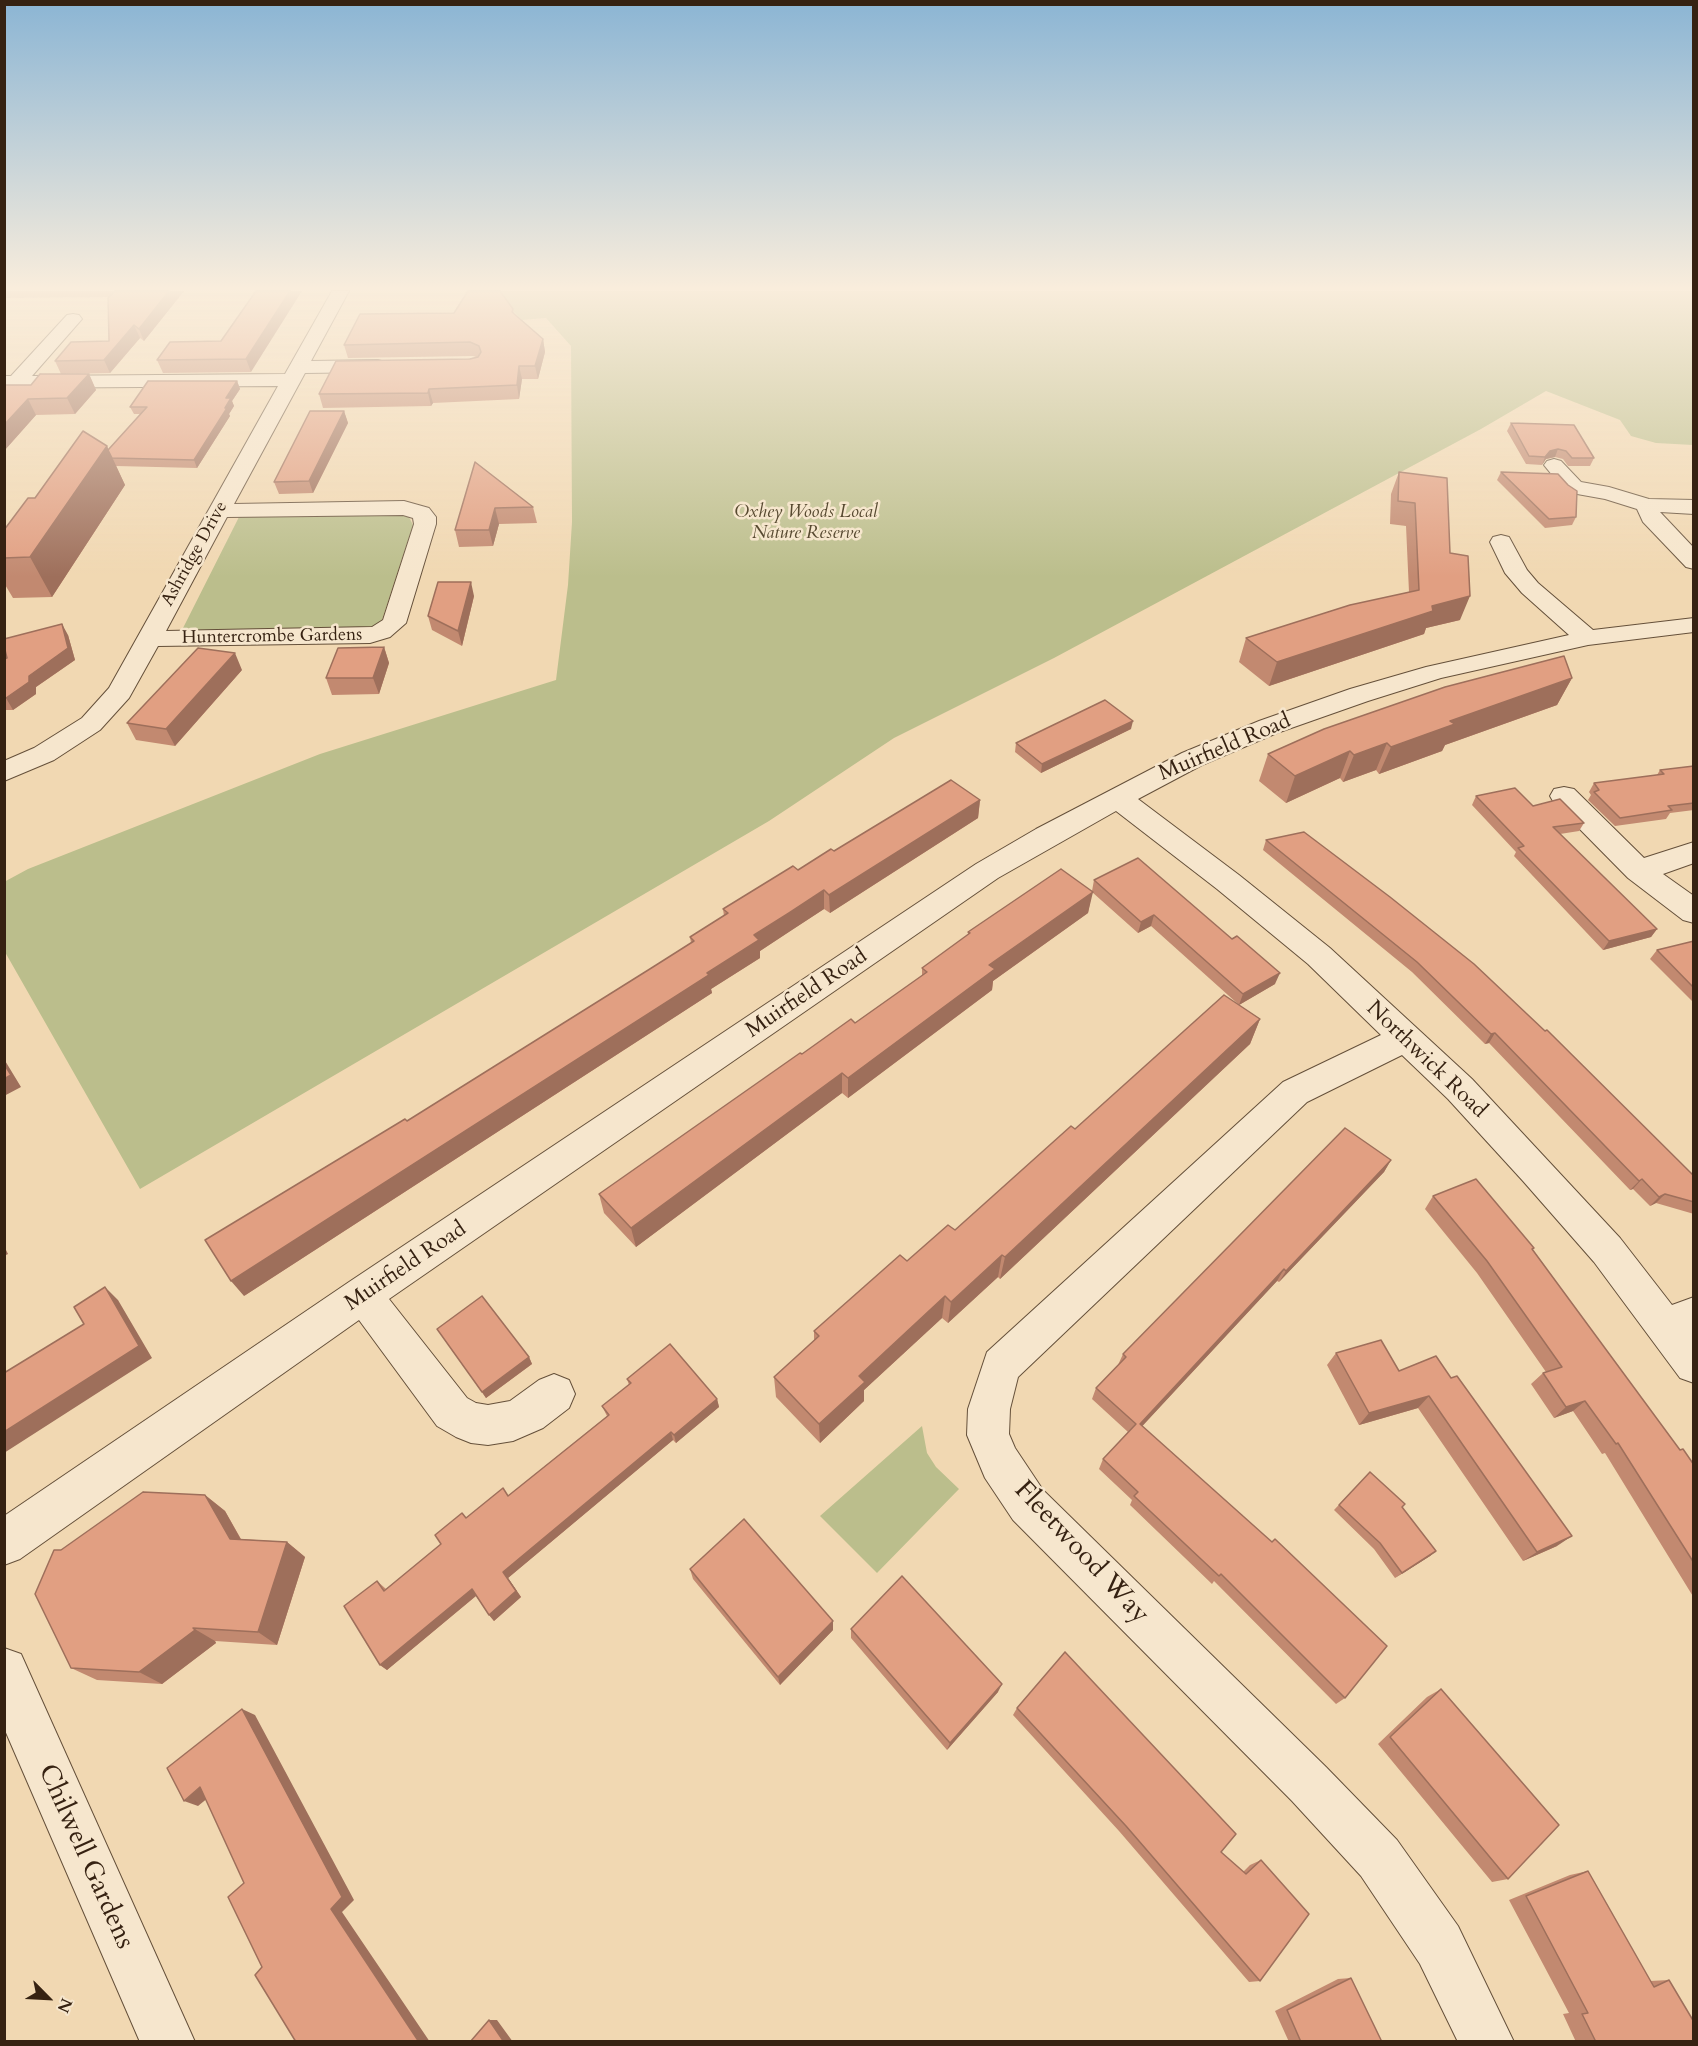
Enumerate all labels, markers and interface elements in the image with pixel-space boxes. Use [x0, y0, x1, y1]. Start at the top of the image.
street label: Ashridge Drive [157, 498, 233, 610]
park label: Oxhey Woods Local Nature Reserve [734, 502, 878, 544]
street label: Huntercrombe Gardens [182, 625, 362, 649]
street label: Muirfield Road [1155, 708, 1295, 788]
street label: Muirfield Road [741, 944, 873, 1044]
street label: Northwick Road [1360, 996, 1492, 1124]
street label: Muirfield Road [340, 1217, 472, 1317]
street label: Fleetwood Way [1007, 1475, 1155, 1631]
street label: Chilwell Gardens [30, 1760, 140, 1954]
north arrow [18, 1968, 78, 2028]
text: N [52, 1994, 77, 2016]

